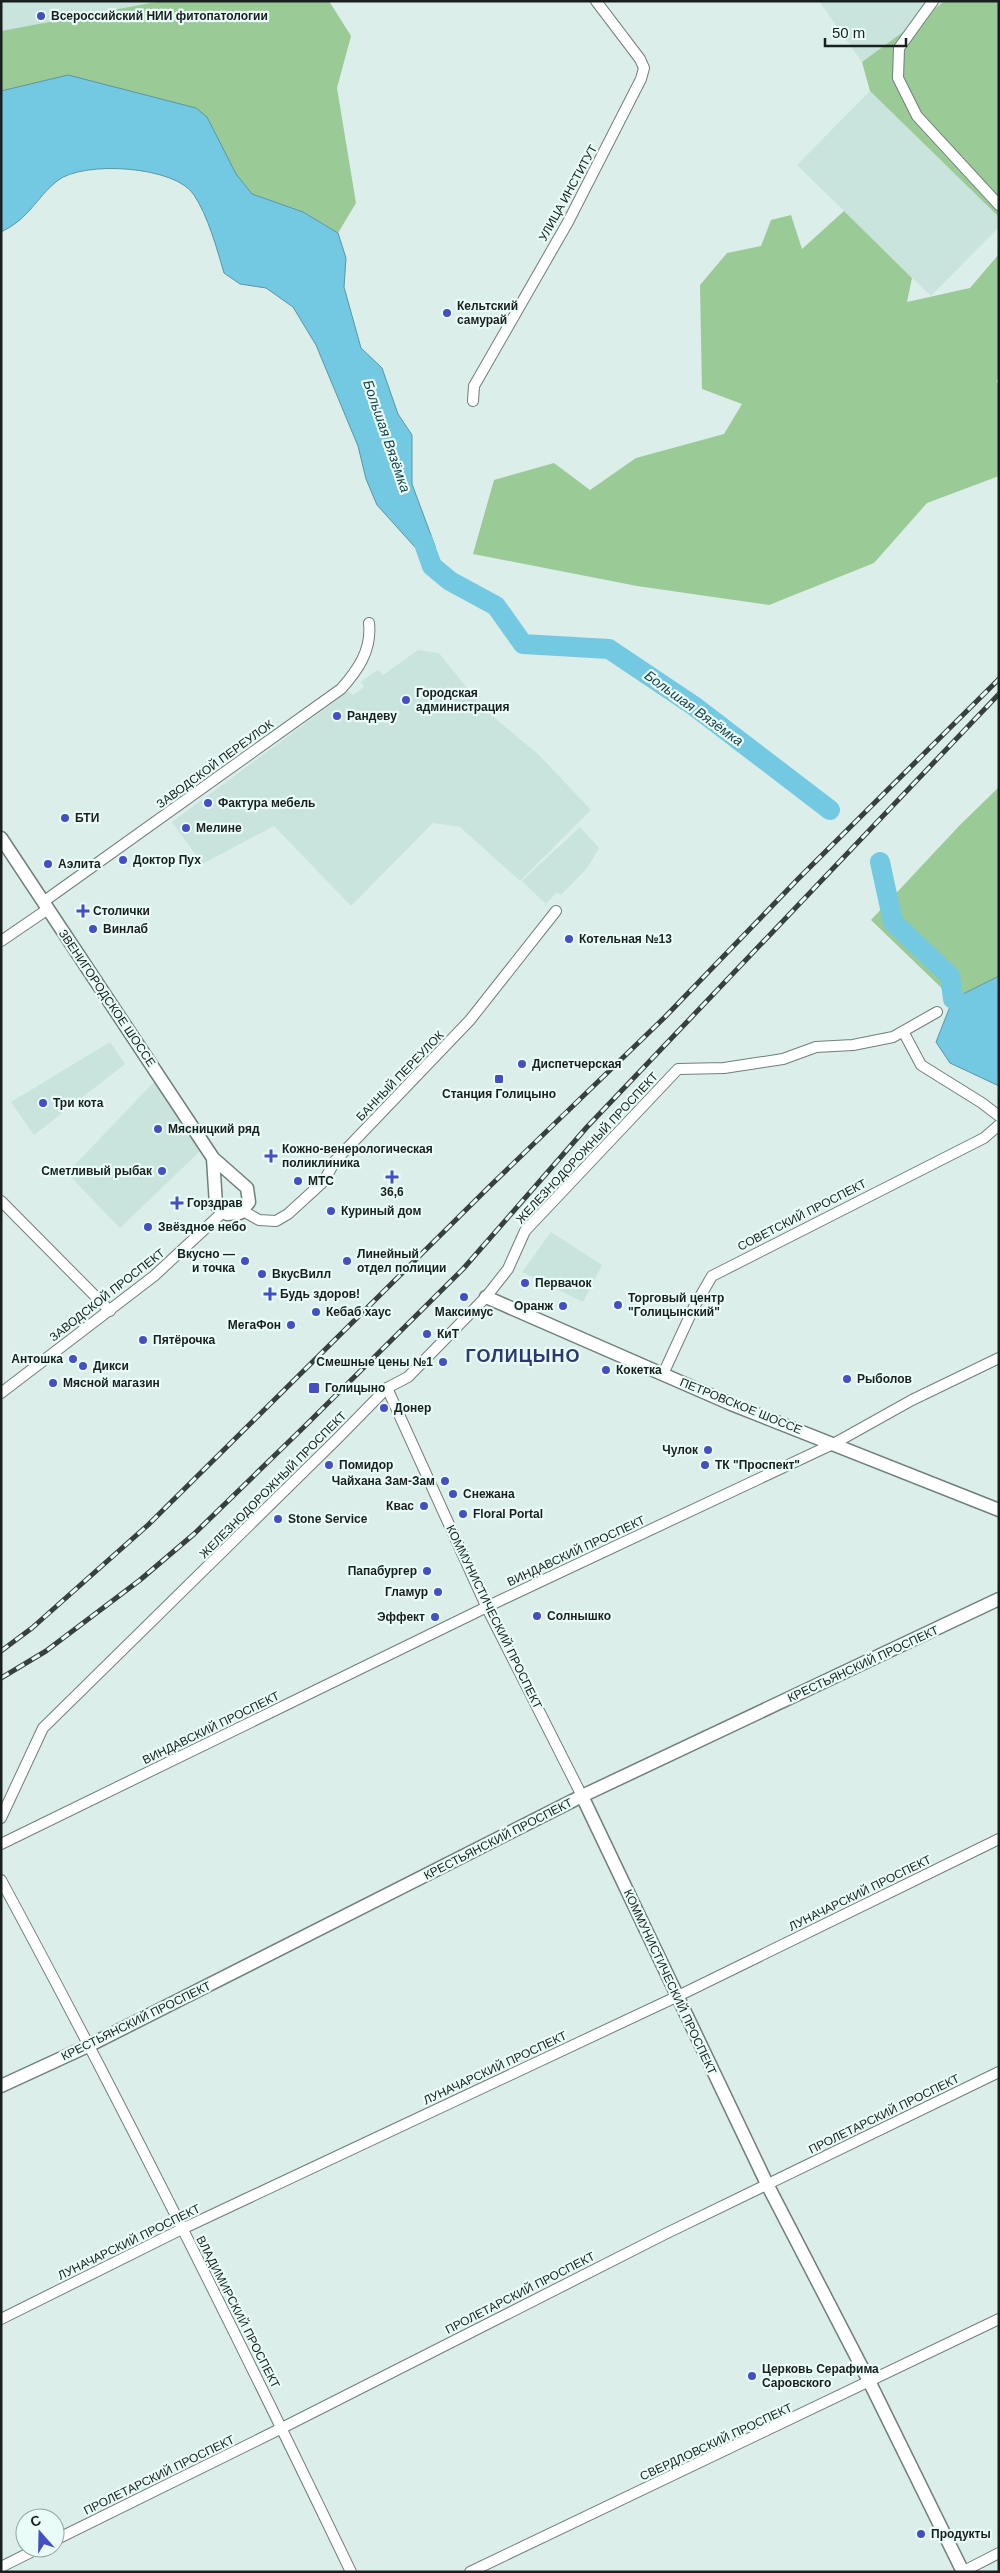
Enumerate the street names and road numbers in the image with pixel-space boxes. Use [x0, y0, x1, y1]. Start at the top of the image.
street label: УЛИЦА ИНСТИТУТ [536, 142, 601, 244]
street label: ЗАВОДСКОЙ ПЕРЕУЛОК [153, 716, 276, 811]
street label: ЗВЕНИГОРОДСКОЕ ШОССЕ [56, 927, 158, 1069]
street label: БАННЫЙ ПЕРЕУЛОК [353, 1027, 447, 1124]
street label: ЖЕЛЕЗНОДОРОЖНЫЙ ПРОСПЕКТ [512, 1068, 661, 1226]
street label: СОВЕТСКИЙ ПРОСПЕКТ [735, 1175, 869, 1254]
street label: ЗАВОДСКОЙ ПРОСПЕКТ [46, 1245, 168, 1344]
street label: ПЕТРОВСКОЕ ШОССЕ [678, 1375, 804, 1437]
street label: ЖЕЛЕЗНОДОРОЖНЫЙ ПРОСПЕКТ [196, 1408, 350, 1561]
street label: ВИНДАВСКИЙ ПРОСПЕКТ [504, 1512, 648, 1589]
street label: КОММУНИСТИЧЕСКИЙ ПРОСПЕКТ [443, 1522, 546, 1712]
street label: КРЕСТЬЯНСКИЙ ПРОСПЕКТ [785, 1622, 941, 1705]
street label: ВИНДАВСКИЙ ПРОСПЕКТ [140, 1688, 282, 1767]
street label: КРЕСТЬЯНСКИЙ ПРОСПЕКТ [421, 1794, 575, 1883]
street label: ЛУНАЧАРСКИЙ ПРОСПЕКТ [786, 1851, 934, 1934]
street label: КОММУНИСТИЧЕСКИЙ ПРОСПЕКТ [621, 1887, 720, 2077]
street label: КРЕСТЬЯНСКИЙ ПРОСПЕКТ [58, 1977, 214, 2063]
street label: ЛУНАЧАРСКИЙ ПРОСПЕКТ [421, 2027, 570, 2107]
street label: ПРОЛЕТАРСКИЙ ПРОСПЕКТ [806, 2070, 962, 2157]
street label: ЛУНАЧАРСКИЙ ПРОСПЕКТ [55, 2200, 203, 2283]
street label: ВЛАДИМИРСКИЙ ПРОСПЕКТ [193, 2233, 284, 2391]
street label: ПРОЛЕТАРСКИЙ ПРОСПЕКТ [442, 2248, 598, 2337]
street label: СВЕРДЛОВСКИЙ ПРОСПЕКТ [637, 2399, 795, 2484]
street label: ПРОЛЕТАРСКИЙ ПРОСПЕКТ [81, 2431, 237, 2518]

